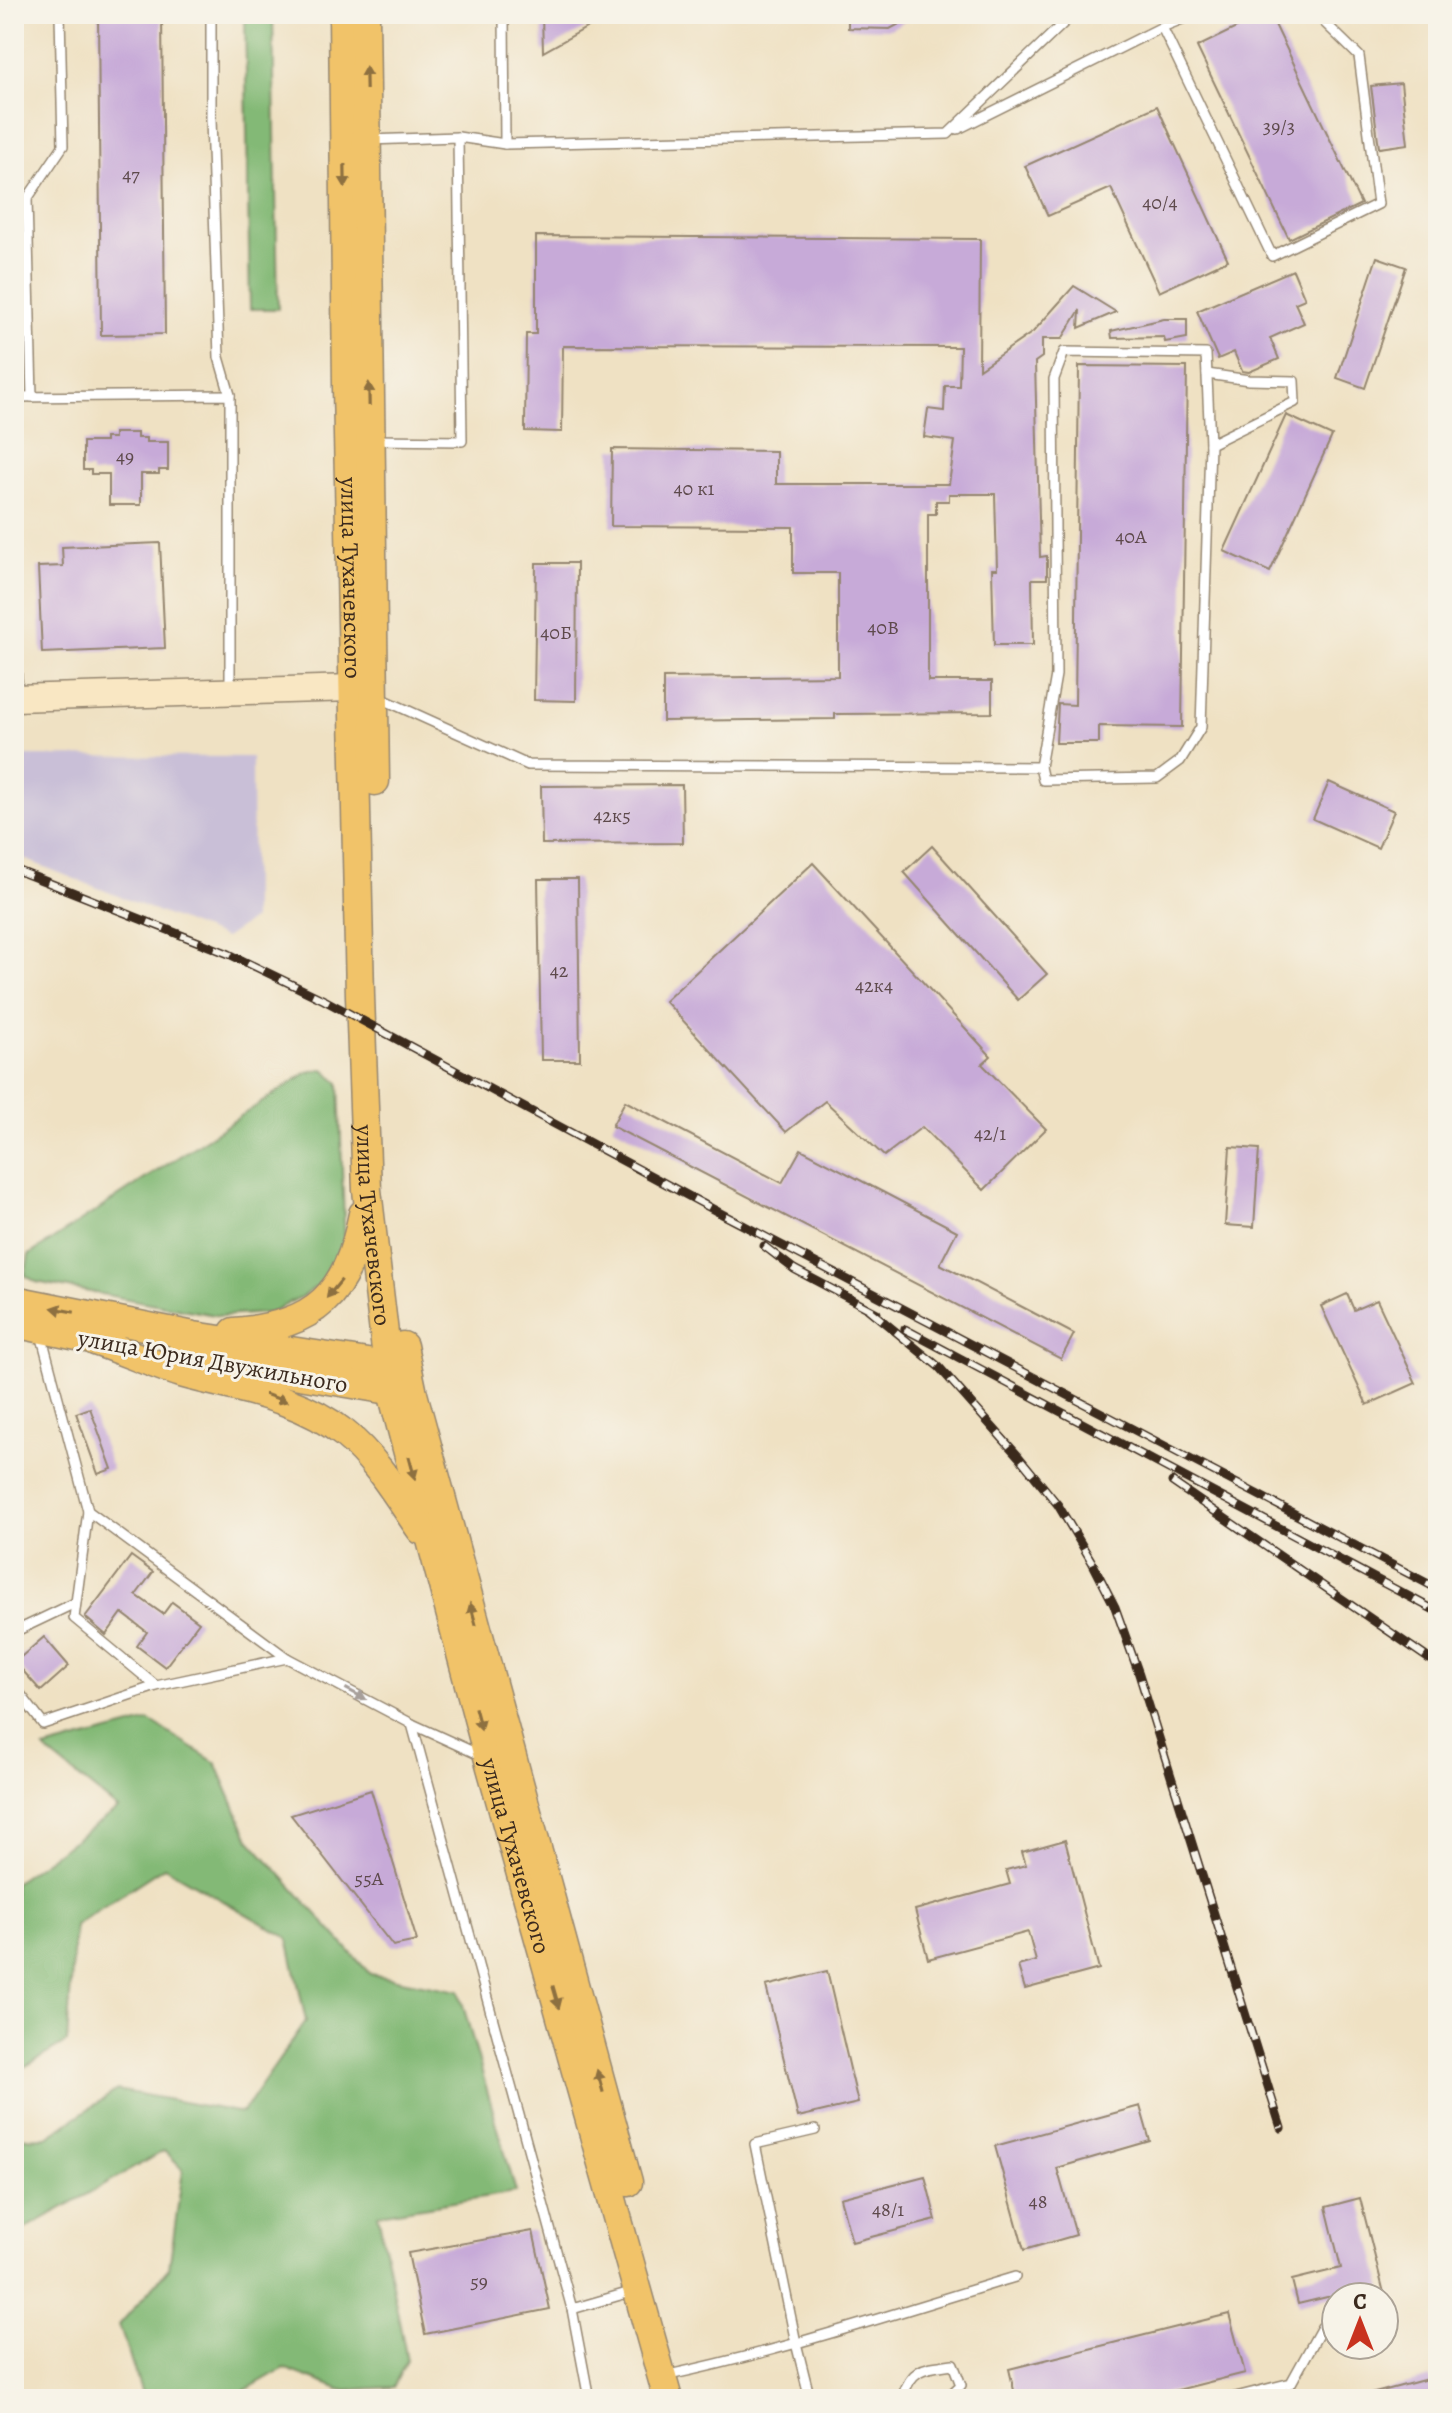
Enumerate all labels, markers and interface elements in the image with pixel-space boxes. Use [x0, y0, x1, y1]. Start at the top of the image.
one-way arrow [360, 65, 372, 90]
house number: 39/3 [1263, 113, 1295, 140]
house number: 47 [122, 161, 140, 188]
one-way arrow [339, 164, 351, 189]
house number: 40/4 [1142, 189, 1178, 216]
one-way arrow [363, 381, 375, 406]
house number: 49 [116, 443, 134, 470]
house number: 40 к1 [674, 475, 715, 502]
street label: улица Тухачевского [333, 476, 369, 679]
house number: 40А [1115, 523, 1147, 550]
house number: 40В [867, 614, 899, 641]
house number: 40Б [540, 619, 572, 646]
house number: 42к5 [593, 802, 631, 829]
house number: 42 [550, 957, 569, 984]
house number: 42к4 [855, 972, 893, 999]
house number: 42/1 [974, 1120, 1006, 1147]
street label: улица Тухачевского [349, 1123, 399, 1328]
one-way arrow [326, 1279, 342, 1299]
one-way arrow [50, 1303, 75, 1315]
street label: улица Юрия Двужильного [75, 1321, 350, 1401]
one-way arrow [264, 1393, 288, 1405]
one-way arrow [407, 1455, 419, 1480]
one-way arrow [466, 1601, 479, 1625]
one-way arrow [344, 1688, 367, 1701]
one-way arrow [473, 1707, 485, 1732]
street label: улица Тухачевского [473, 1753, 558, 1957]
house number: 55А [355, 1865, 384, 1892]
one-way arrow [550, 1984, 562, 2009]
one-way arrow [593, 2068, 606, 2092]
house number: 48 [1029, 2188, 1047, 2215]
house number: 48/1 [872, 2196, 904, 2223]
house number: 59 [470, 2268, 488, 2295]
north arrow [1320, 2281, 1400, 2361]
text: С [1353, 2287, 1367, 2317]

